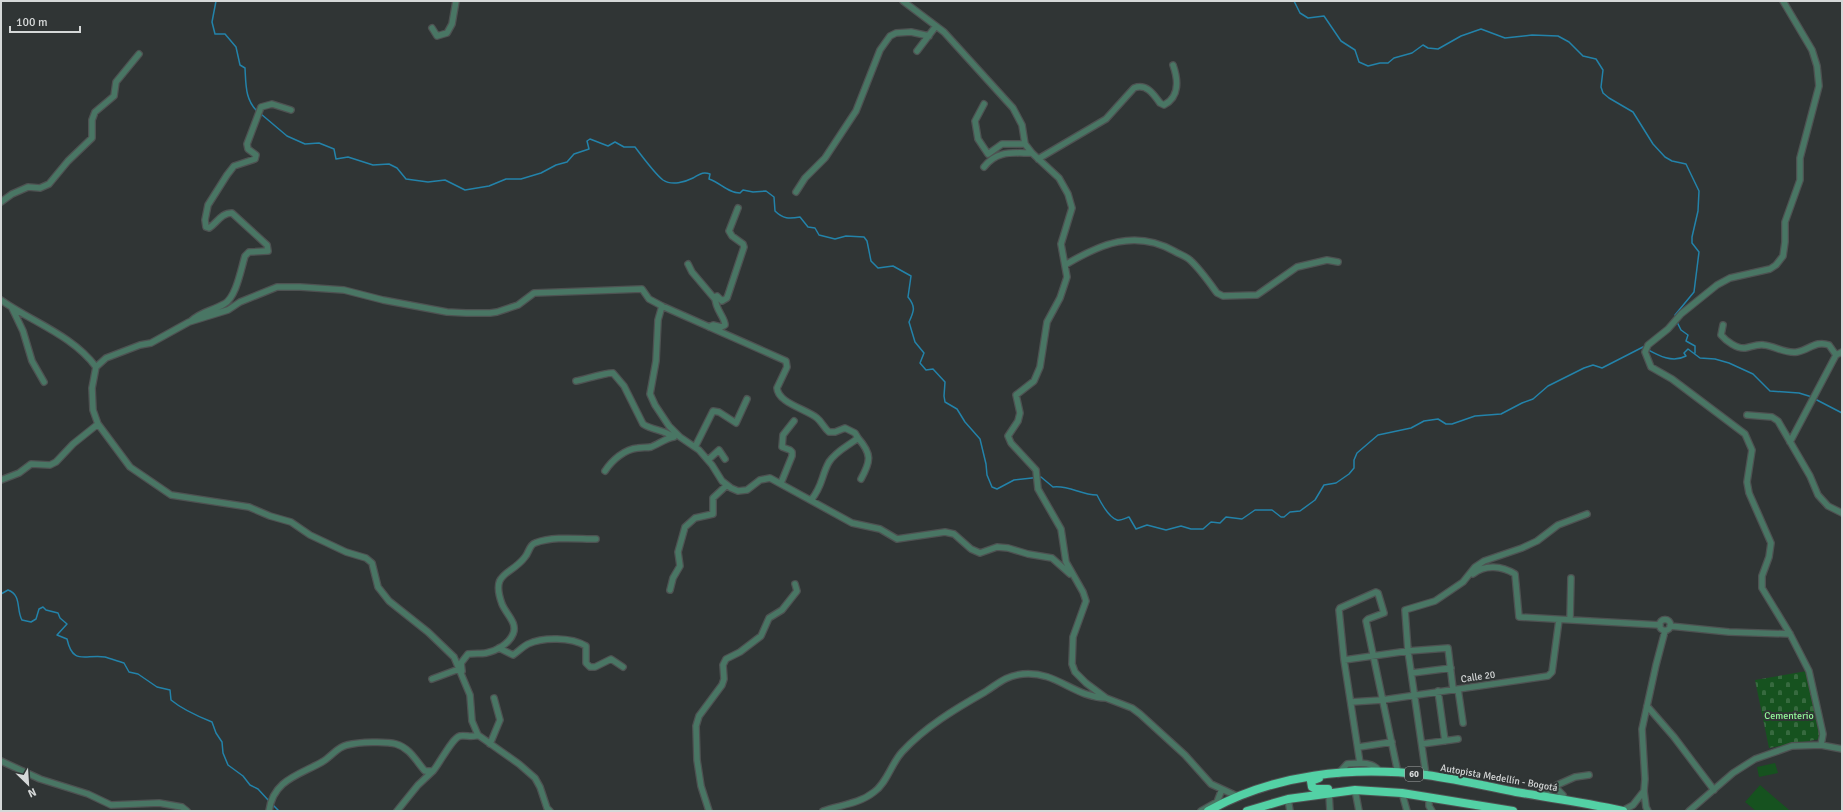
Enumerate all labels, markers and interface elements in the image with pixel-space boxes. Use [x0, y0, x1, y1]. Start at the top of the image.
scale bar [10, 8, 80, 34]
text: 100 m [16, 15, 48, 30]
street label: Calle 20 [1460, 669, 1496, 685]
park label: Cementerio [1764, 710, 1814, 722]
street label: Autopista Medellín - Bogotá [1440, 762, 1558, 794]
north arrow [8, 764, 48, 804]
road number: 60 [1405, 767, 1423, 781]
text: N [26, 785, 38, 800]

